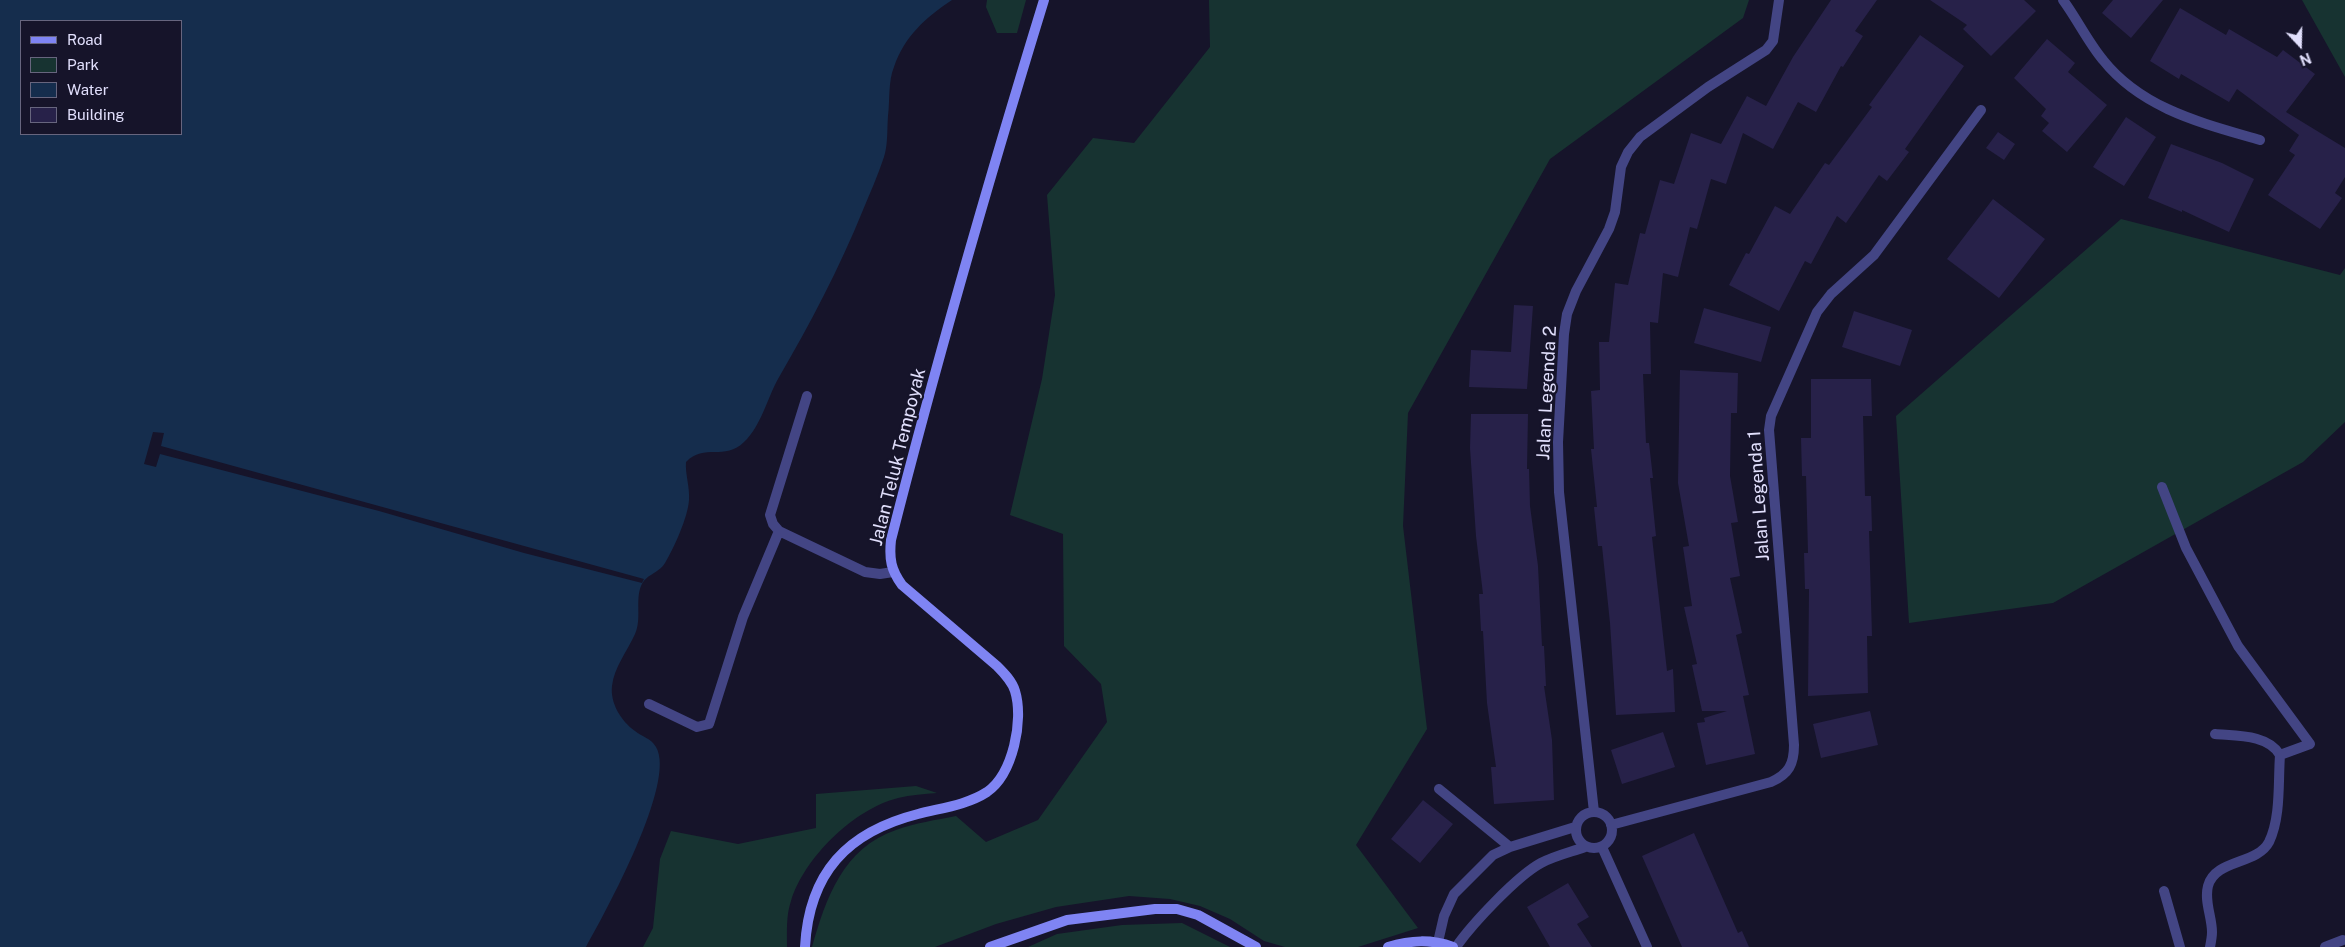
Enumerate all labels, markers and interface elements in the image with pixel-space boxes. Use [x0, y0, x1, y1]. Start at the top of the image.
legend [20, 20, 182, 135]
north arrow [2275, 20, 2325, 70]
text: Road [67, 31, 103, 48]
text: N [2297, 50, 2313, 68]
text: Park [67, 56, 99, 73]
text: Water [67, 81, 109, 98]
text: Building [67, 106, 125, 123]
street label: Jalan Legenda 2 [1533, 325, 1561, 461]
street label: Jalan Teluk Tempoyak [865, 366, 931, 548]
street label: Jalan Legenda 1 [1744, 430, 1774, 562]

